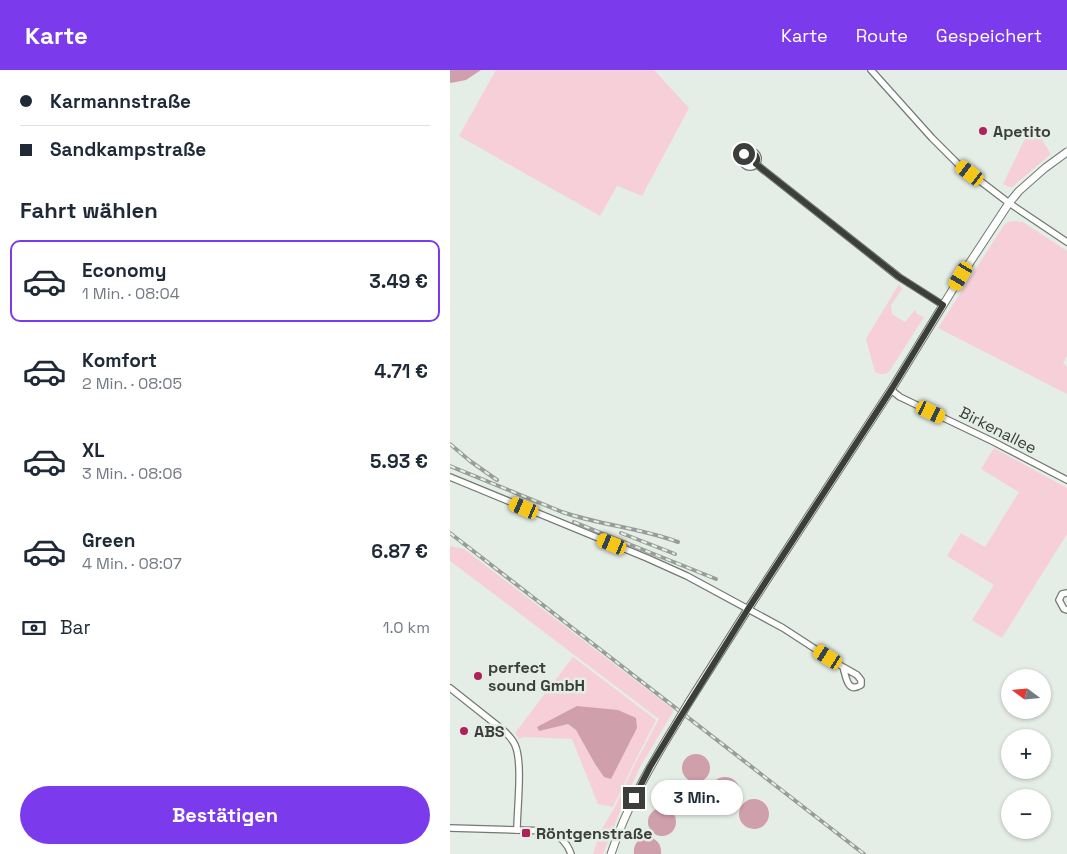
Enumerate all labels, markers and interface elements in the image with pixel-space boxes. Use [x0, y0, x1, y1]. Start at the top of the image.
text: Karte [25, 20, 88, 51]
text: Karte [781, 24, 828, 47]
text: Route [856, 24, 908, 47]
text: Gespeichert [936, 24, 1042, 47]
text: Karmannstraße [50, 89, 191, 114]
place label: Apetito [993, 121, 1051, 142]
marker: Apetito [977, 125, 989, 137]
text: Sandkampstraße [50, 137, 206, 162]
route start [733, 143, 755, 165]
car [953, 158, 986, 188]
text: Fahrt wählen [20, 196, 158, 224]
text: Economy [82, 258, 166, 283]
icon: car [22, 259, 67, 304]
car [946, 259, 975, 293]
text: 3.49 € [369, 269, 428, 294]
text: 1 Min. · 08:04 [82, 283, 180, 304]
text: Komfort [82, 348, 157, 373]
icon: car [22, 349, 67, 394]
text: 4.71 € [374, 359, 428, 384]
text: 2 Min. · 08:05 [82, 373, 182, 394]
car [914, 399, 947, 425]
street label: Birkenallee [956, 402, 1040, 458]
text: XL [82, 438, 105, 463]
icon: car [22, 439, 67, 484]
text: 5.93 € [370, 449, 428, 474]
text: 3 Min. · 08:06 [82, 463, 182, 484]
car [507, 495, 540, 521]
text: Green [82, 528, 135, 553]
icon: car [22, 529, 67, 574]
car [595, 531, 628, 557]
text: 6.87 € [371, 539, 428, 564]
text: 4 Min. · 08:07 [82, 553, 182, 574]
icon: cash [20, 614, 48, 642]
text: Bar [60, 615, 91, 640]
text: 1.0 km [383, 617, 430, 638]
car [811, 643, 844, 671]
place label: perfect sound GmbH [488, 657, 585, 696]
north arrow [1001, 669, 1051, 719]
map controls [1001, 669, 1051, 839]
marker: perfect sound GmbH [472, 670, 484, 682]
place label: ABS [474, 721, 505, 742]
marker: ABS [458, 725, 470, 737]
button: + [1001, 729, 1051, 779]
callout: 3 Min. [652, 780, 744, 816]
button: Bestätigen [20, 786, 430, 844]
route end [623, 787, 645, 809]
text: 3 Min. [674, 787, 720, 808]
button: − [1001, 789, 1051, 839]
place label: Röntgenstraße [536, 823, 652, 844]
marker: Röntgenstraße [520, 827, 532, 839]

